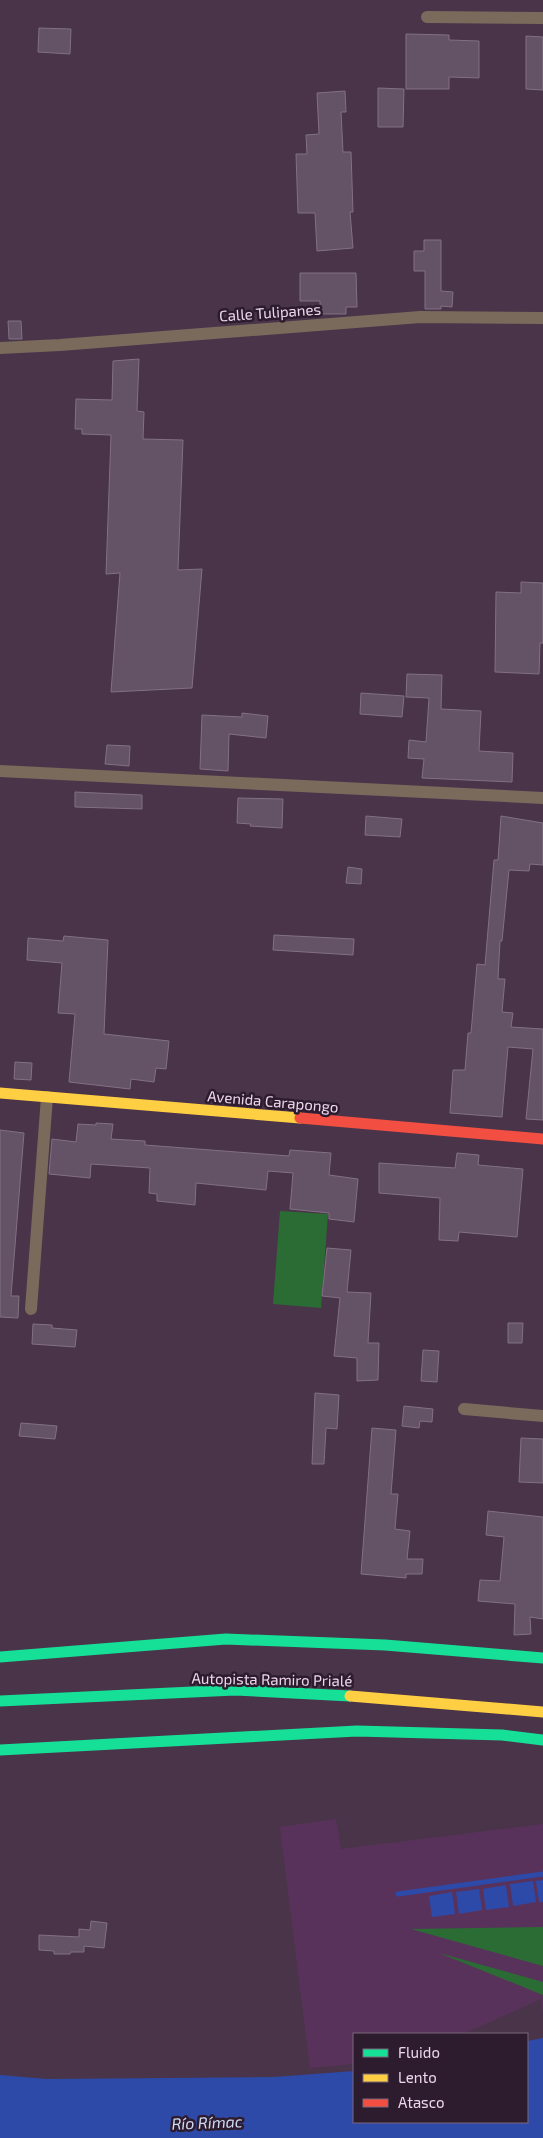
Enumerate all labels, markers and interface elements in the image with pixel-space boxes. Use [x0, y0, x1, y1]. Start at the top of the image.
street label: Calle Tulipanes [218, 299, 322, 325]
street label: Avenida Carapongo [207, 1086, 339, 1116]
street label: Autopista Ramiro Prialé [191, 1669, 353, 1689]
legend [353, 2033, 528, 2123]
text: Fluido [398, 2043, 440, 2061]
text: Lento [398, 2068, 437, 2086]
text: Atasco [398, 2093, 444, 2111]
water label: Río Rímac [171, 2111, 243, 2133]

